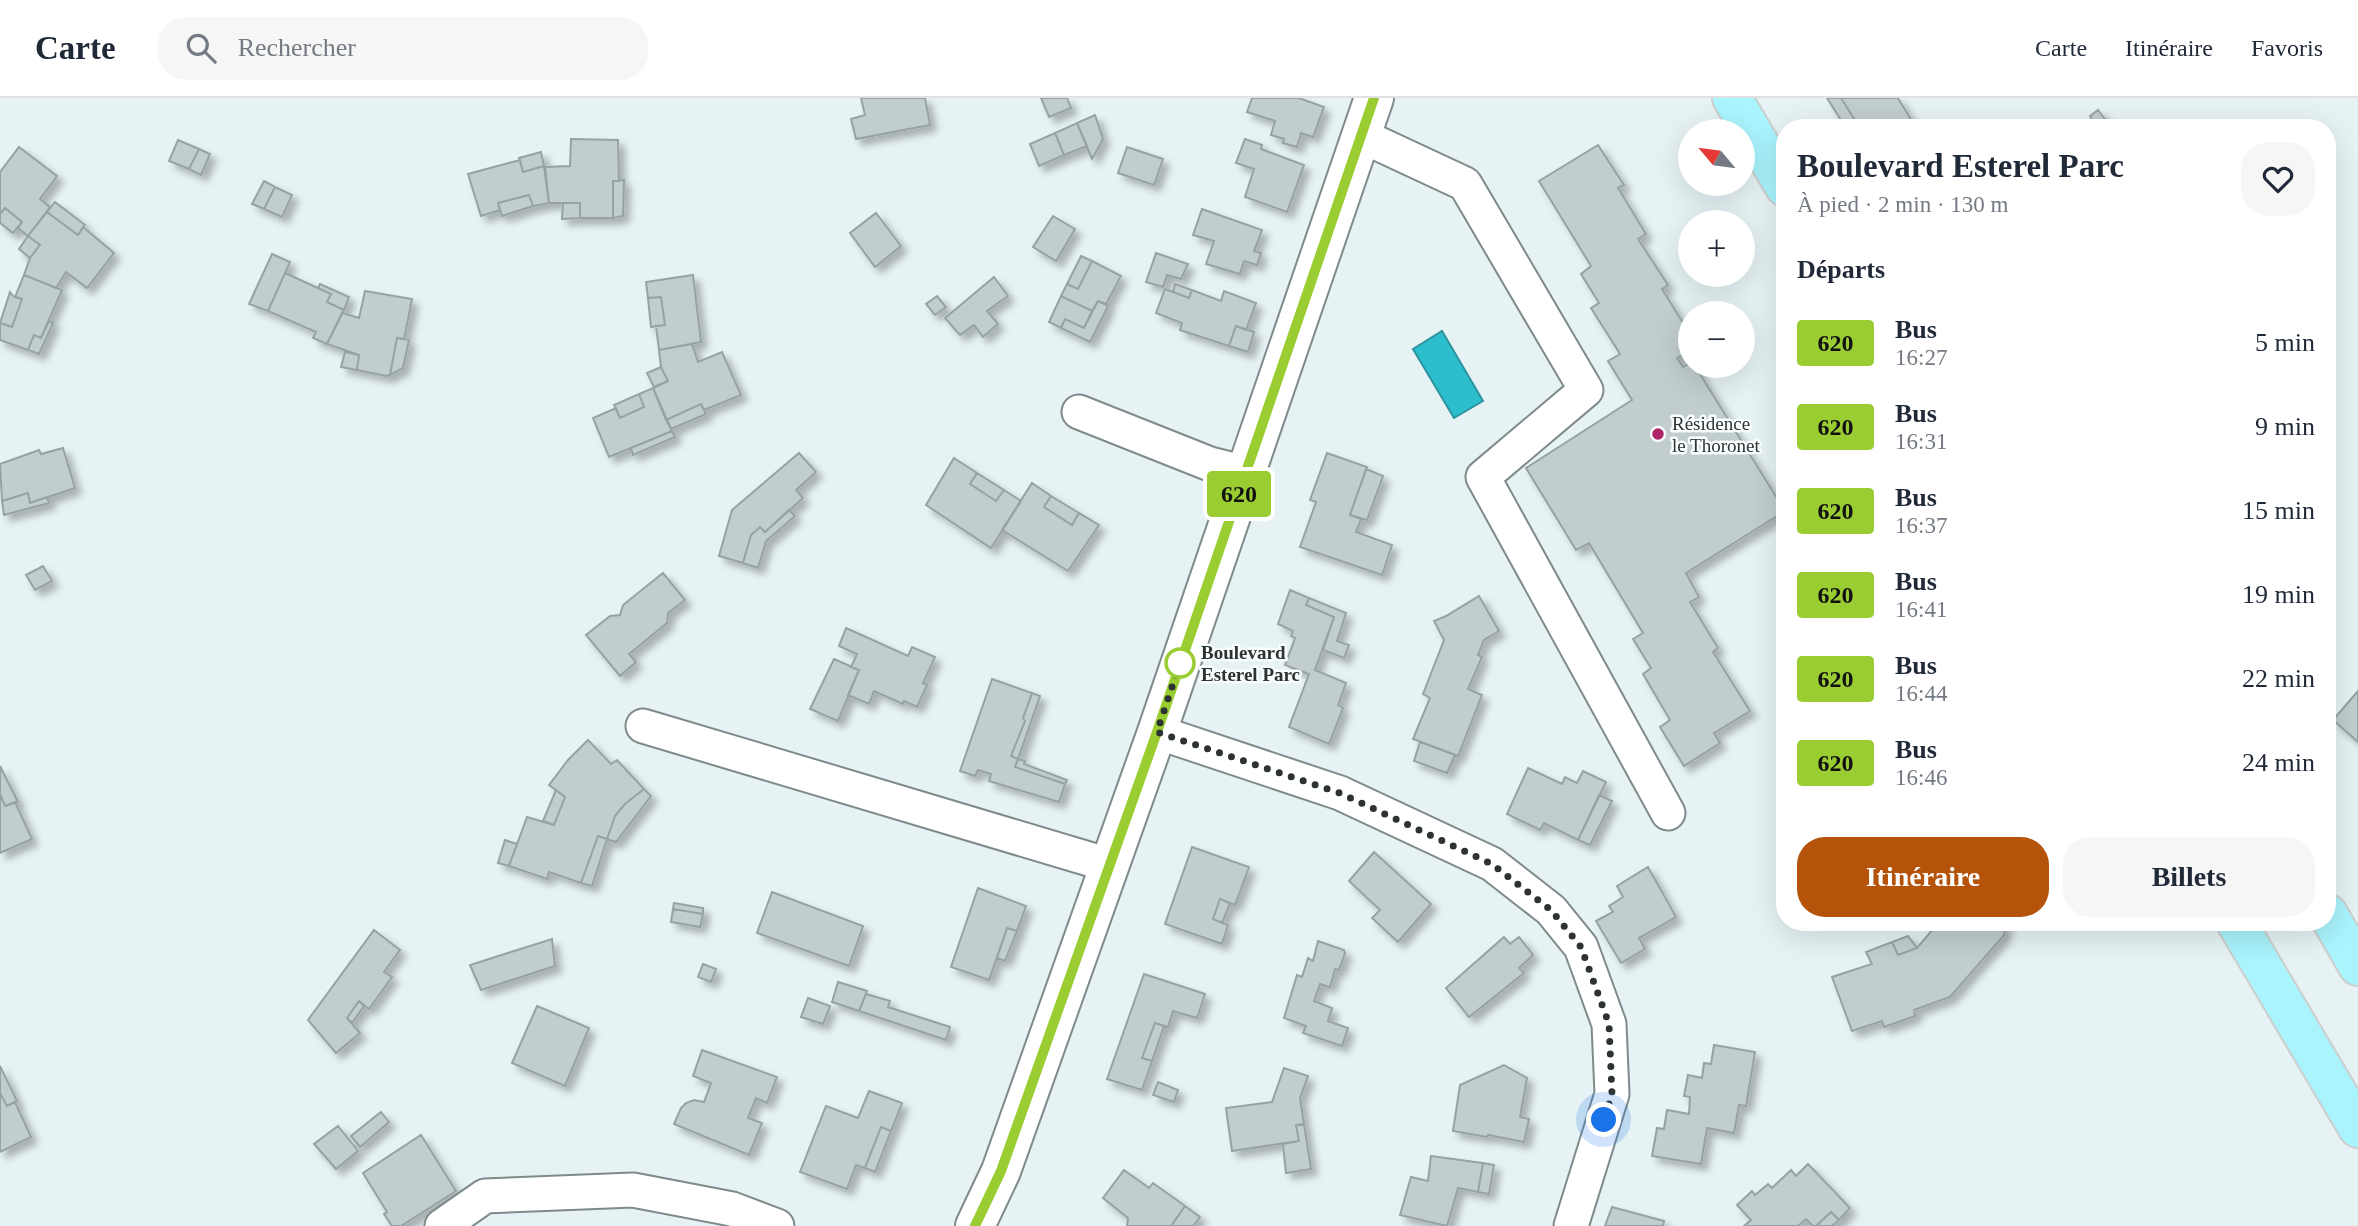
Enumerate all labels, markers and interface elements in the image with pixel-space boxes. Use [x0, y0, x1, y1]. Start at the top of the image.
search box [158, 17, 648, 80]
icon: search [182, 29, 220, 67]
text: Carte [35, 30, 116, 66]
text: Rechercher [238, 33, 356, 62]
text: Carte [2035, 35, 2087, 61]
text: Itinéraire [2125, 35, 2213, 61]
text: Favoris [2251, 35, 2323, 61]
north arrow [1678, 119, 1755, 196]
map controls [1678, 119, 1755, 378]
button: heart [2241, 142, 2315, 216]
text: Boulevard Esterel Parc [1797, 148, 2124, 184]
text: À pied · 2 min · 130 m [1797, 192, 2008, 217]
button: + [1678, 210, 1755, 287]
text: Départs [1797, 255, 1885, 284]
button: − [1678, 301, 1755, 378]
text: Bus [1895, 315, 1937, 344]
text: 5 min [2255, 328, 2315, 357]
text: 620 [1818, 330, 1854, 356]
text: 16:27 [1895, 345, 1947, 370]
text: Bus [1895, 399, 1937, 428]
text: 9 min [2255, 412, 2315, 441]
place label: Résidence le Thoronet [1672, 413, 1760, 456]
text: 620 [1818, 414, 1854, 440]
marker: Résidence le Thoronet [1650, 426, 1666, 442]
text: 16:31 [1895, 429, 1947, 454]
line badge: 620 [1199, 471, 1279, 517]
text: 620 [1221, 481, 1257, 507]
text: Bus [1895, 483, 1937, 512]
text: 15 min [2242, 496, 2315, 525]
text: 620 [1818, 498, 1854, 524]
text: 16:37 [1895, 513, 1947, 538]
text: Bus [1895, 567, 1937, 596]
text: 19 min [2242, 580, 2315, 609]
text: 620 [1818, 582, 1854, 608]
text: 16:41 [1895, 597, 1947, 622]
place label: Boulevard Esterel Parc [1201, 642, 1300, 685]
marker: Boulevard Esterel Parc [1165, 648, 1195, 678]
text: Bus [1895, 651, 1937, 680]
text: 22 min [2242, 664, 2315, 693]
text: 620 [1818, 666, 1854, 692]
text: 16:44 [1895, 681, 1947, 706]
text: Bus [1895, 735, 1937, 764]
text: 24 min [2242, 748, 2315, 777]
text: 620 [1818, 750, 1854, 776]
text: 16:46 [1895, 765, 1947, 790]
button: Itinéraire [1797, 837, 2049, 917]
button: Billets [2063, 837, 2315, 917]
your location [1586, 1102, 1621, 1137]

